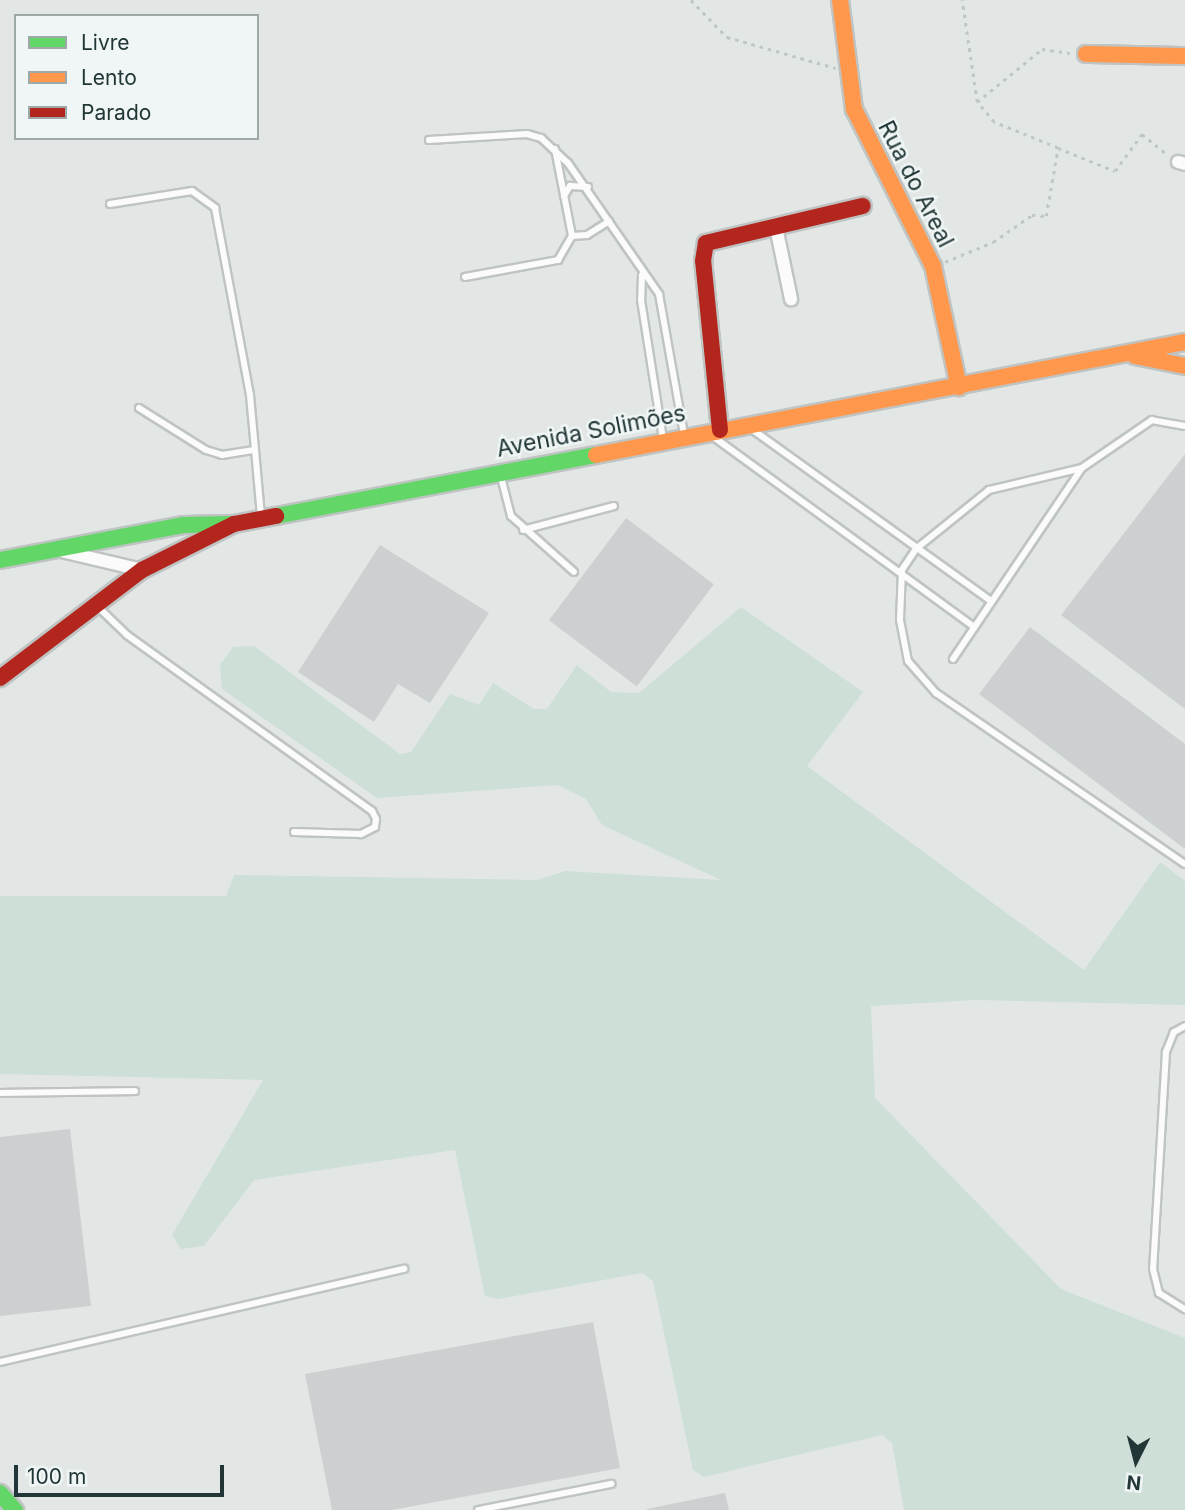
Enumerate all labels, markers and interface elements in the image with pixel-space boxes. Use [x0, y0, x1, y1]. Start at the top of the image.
legend [14, 14, 259, 140]
text: Livre [81, 30, 130, 55]
text: Lento [81, 65, 137, 90]
text: Parado [81, 100, 151, 125]
street label: Rua do Areal [872, 116, 960, 252]
street label: Avenida Solimões [494, 399, 688, 463]
north arrow [1101, 1426, 1171, 1496]
scale bar [18, 1450, 228, 1494]
text: 100 m [27, 1464, 86, 1489]
text: N [1125, 1470, 1142, 1495]

